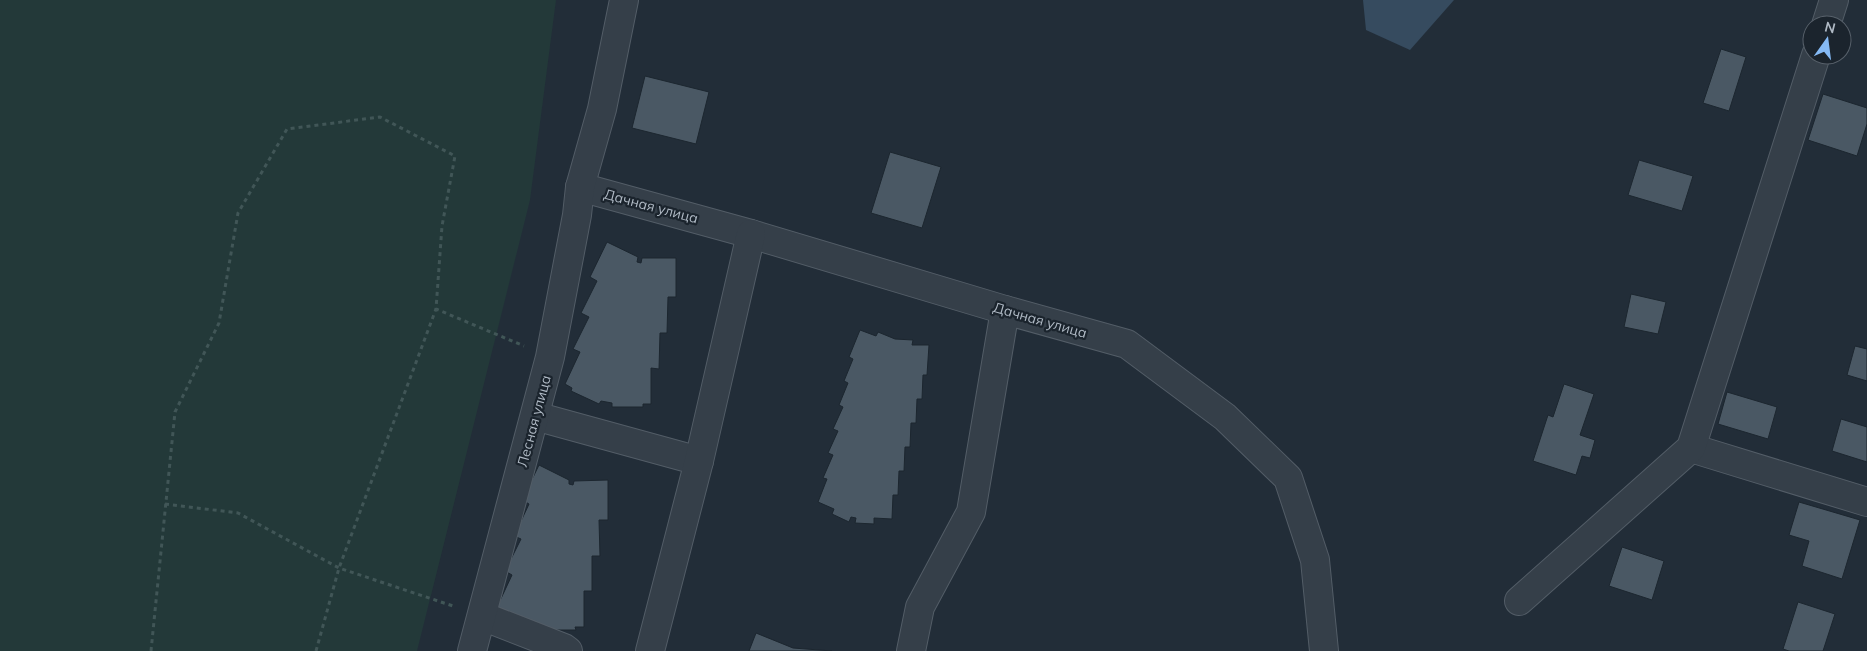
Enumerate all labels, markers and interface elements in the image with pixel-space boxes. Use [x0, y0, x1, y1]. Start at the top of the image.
north arrow [1802, 15, 1852, 65]
text: N [1823, 17, 1837, 37]
street label: Дачная улица [602, 185, 700, 227]
street label: Дачная улица [991, 298, 1089, 342]
street label: Лесная улица [513, 373, 555, 469]

